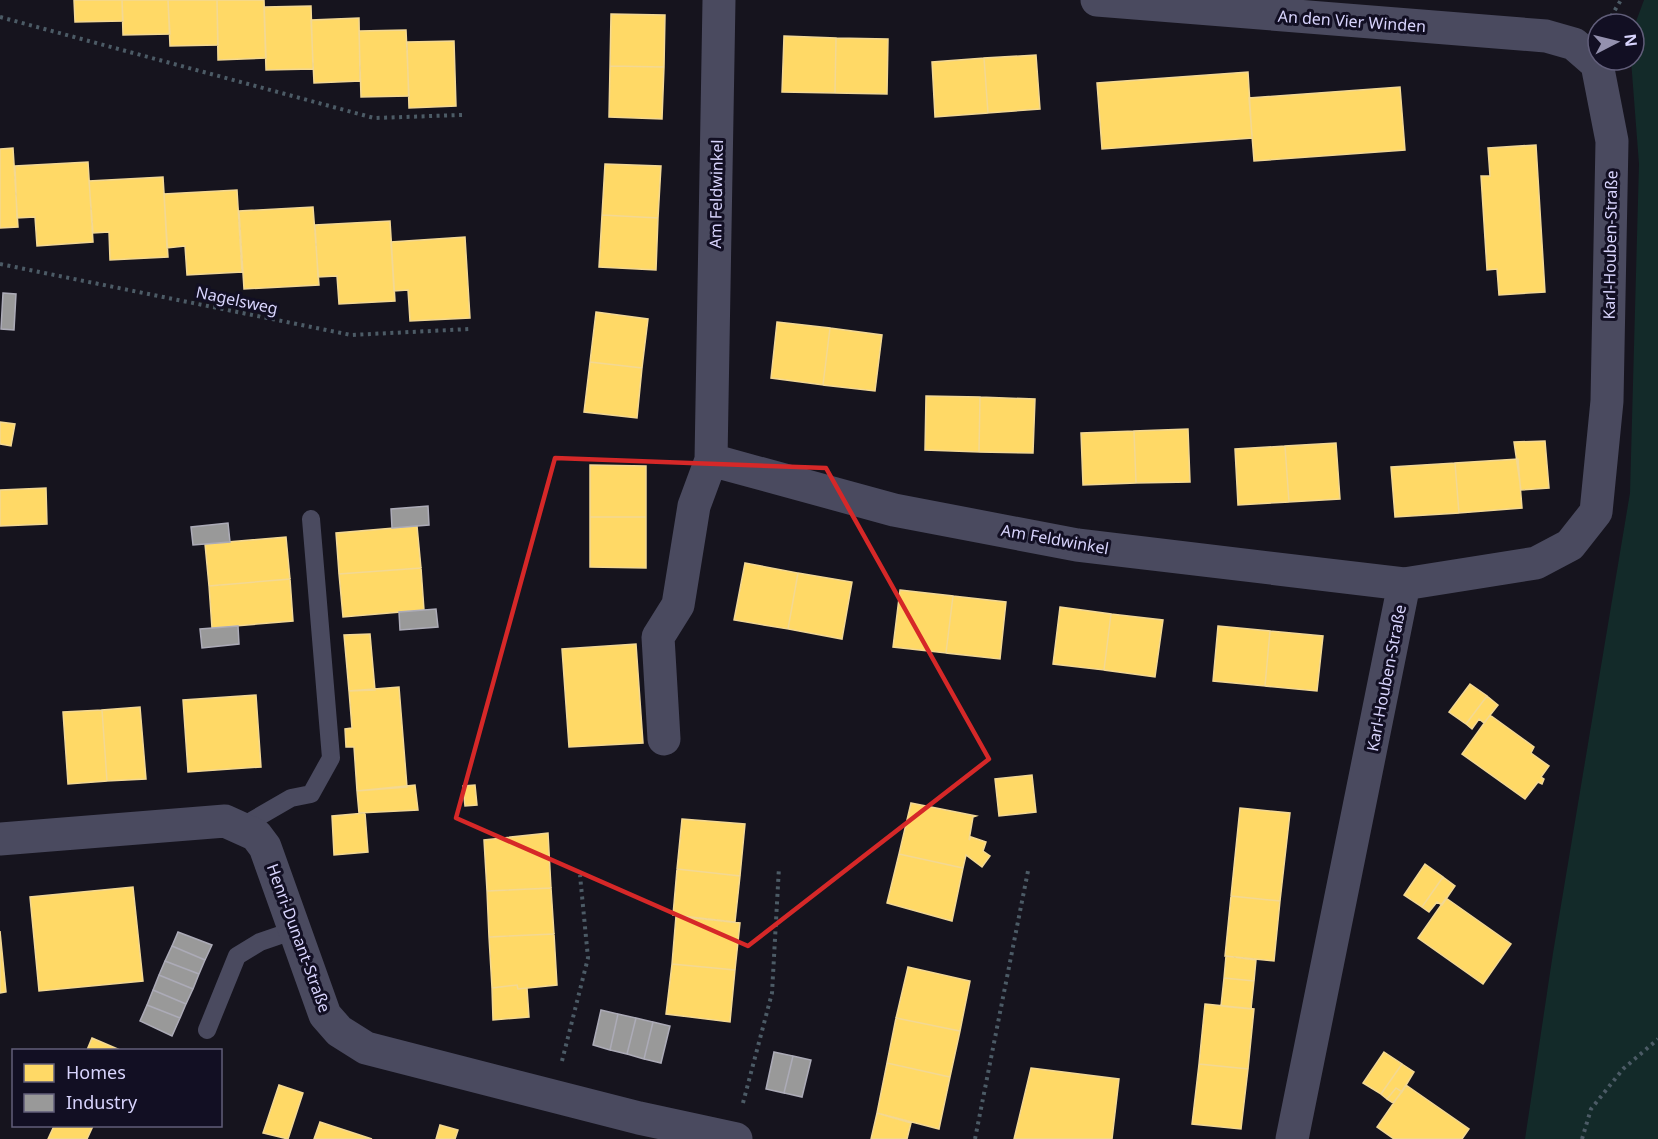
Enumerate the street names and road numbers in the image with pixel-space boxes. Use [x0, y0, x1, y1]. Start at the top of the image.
street label: An den Vier Winden [1277, 5, 1427, 37]
street label: Am Feldwinkel [704, 139, 728, 249]
street label: Karl-Houben-Straße [1598, 170, 1622, 320]
street label: Nagelsweg [194, 281, 280, 319]
street label: Am Feldwinkel [999, 519, 1111, 559]
street label: Karl-Houben-Straße [1361, 603, 1411, 753]
street label: Henri-Dunant-Straße [262, 861, 336, 1015]

